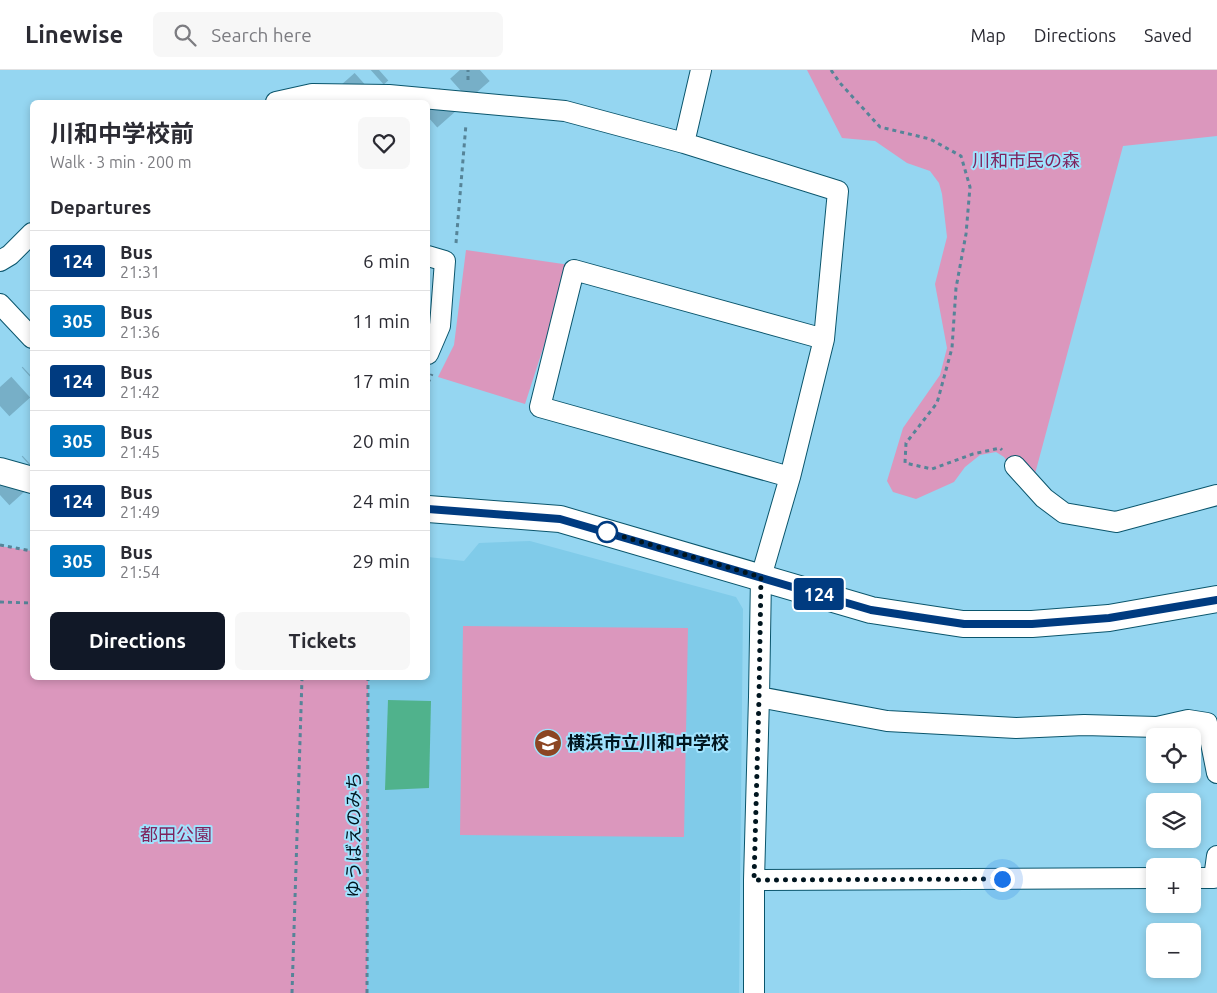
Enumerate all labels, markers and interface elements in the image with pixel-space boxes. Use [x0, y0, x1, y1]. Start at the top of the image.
search box [153, 12, 503, 57]
text: Linewise [25, 21, 123, 48]
icon: search [171, 21, 199, 49]
text: Search here [211, 24, 312, 46]
text: Map [970, 25, 1006, 45]
text: Directions [1034, 25, 1116, 45]
text: Saved [1144, 25, 1192, 45]
button: heart [358, 117, 410, 169]
text: 川和中学校前 [50, 120, 194, 147]
park label: 川和市民の森 [972, 150, 1080, 170]
text: Walk · 3 min · 200 m [50, 153, 192, 171]
text: Departures [50, 196, 151, 218]
text: Bus [120, 241, 153, 263]
text: 6 min [363, 250, 410, 272]
text: 124 [62, 251, 93, 271]
text: 21:31 [120, 263, 160, 281]
text: Bus [120, 301, 153, 323]
text: 11 min [352, 310, 410, 332]
text: 305 [62, 311, 93, 331]
text: 21:36 [120, 323, 160, 341]
text: Bus [120, 361, 153, 383]
text: 17 min [352, 370, 410, 392]
text: 124 [62, 371, 93, 391]
text: 21:42 [120, 383, 160, 401]
text: Bus [120, 421, 153, 443]
text: 20 min [352, 430, 410, 452]
text: 305 [62, 431, 93, 451]
text: 21:45 [120, 443, 160, 461]
text: Bus [120, 481, 153, 503]
text: 24 min [352, 490, 410, 512]
text: 124 [62, 491, 93, 511]
text: 21:49 [120, 503, 160, 521]
unlabelled marker [596, 521, 618, 543]
text: Bus [120, 541, 153, 563]
text: 29 min [352, 550, 410, 572]
text: 305 [62, 551, 93, 571]
text: 21:54 [120, 563, 160, 581]
line badge: 124 [790, 578, 848, 610]
text: 124 [804, 584, 834, 604]
button: Directions [50, 612, 225, 670]
button: Tickets [235, 612, 410, 670]
school or university icon: 横浜市立川和中学校 [533, 728, 563, 758]
map controls [1146, 728, 1201, 978]
button: locate [1146, 728, 1201, 783]
place label: 横浜市立川和中学校 [567, 732, 729, 752]
street label: ゆうばえのみち [343, 772, 363, 898]
button: layers [1146, 793, 1201, 848]
park label: 都田公園 [140, 824, 212, 844]
button: + [1146, 858, 1201, 913]
your location [990, 867, 1015, 892]
button: − [1146, 923, 1201, 978]

